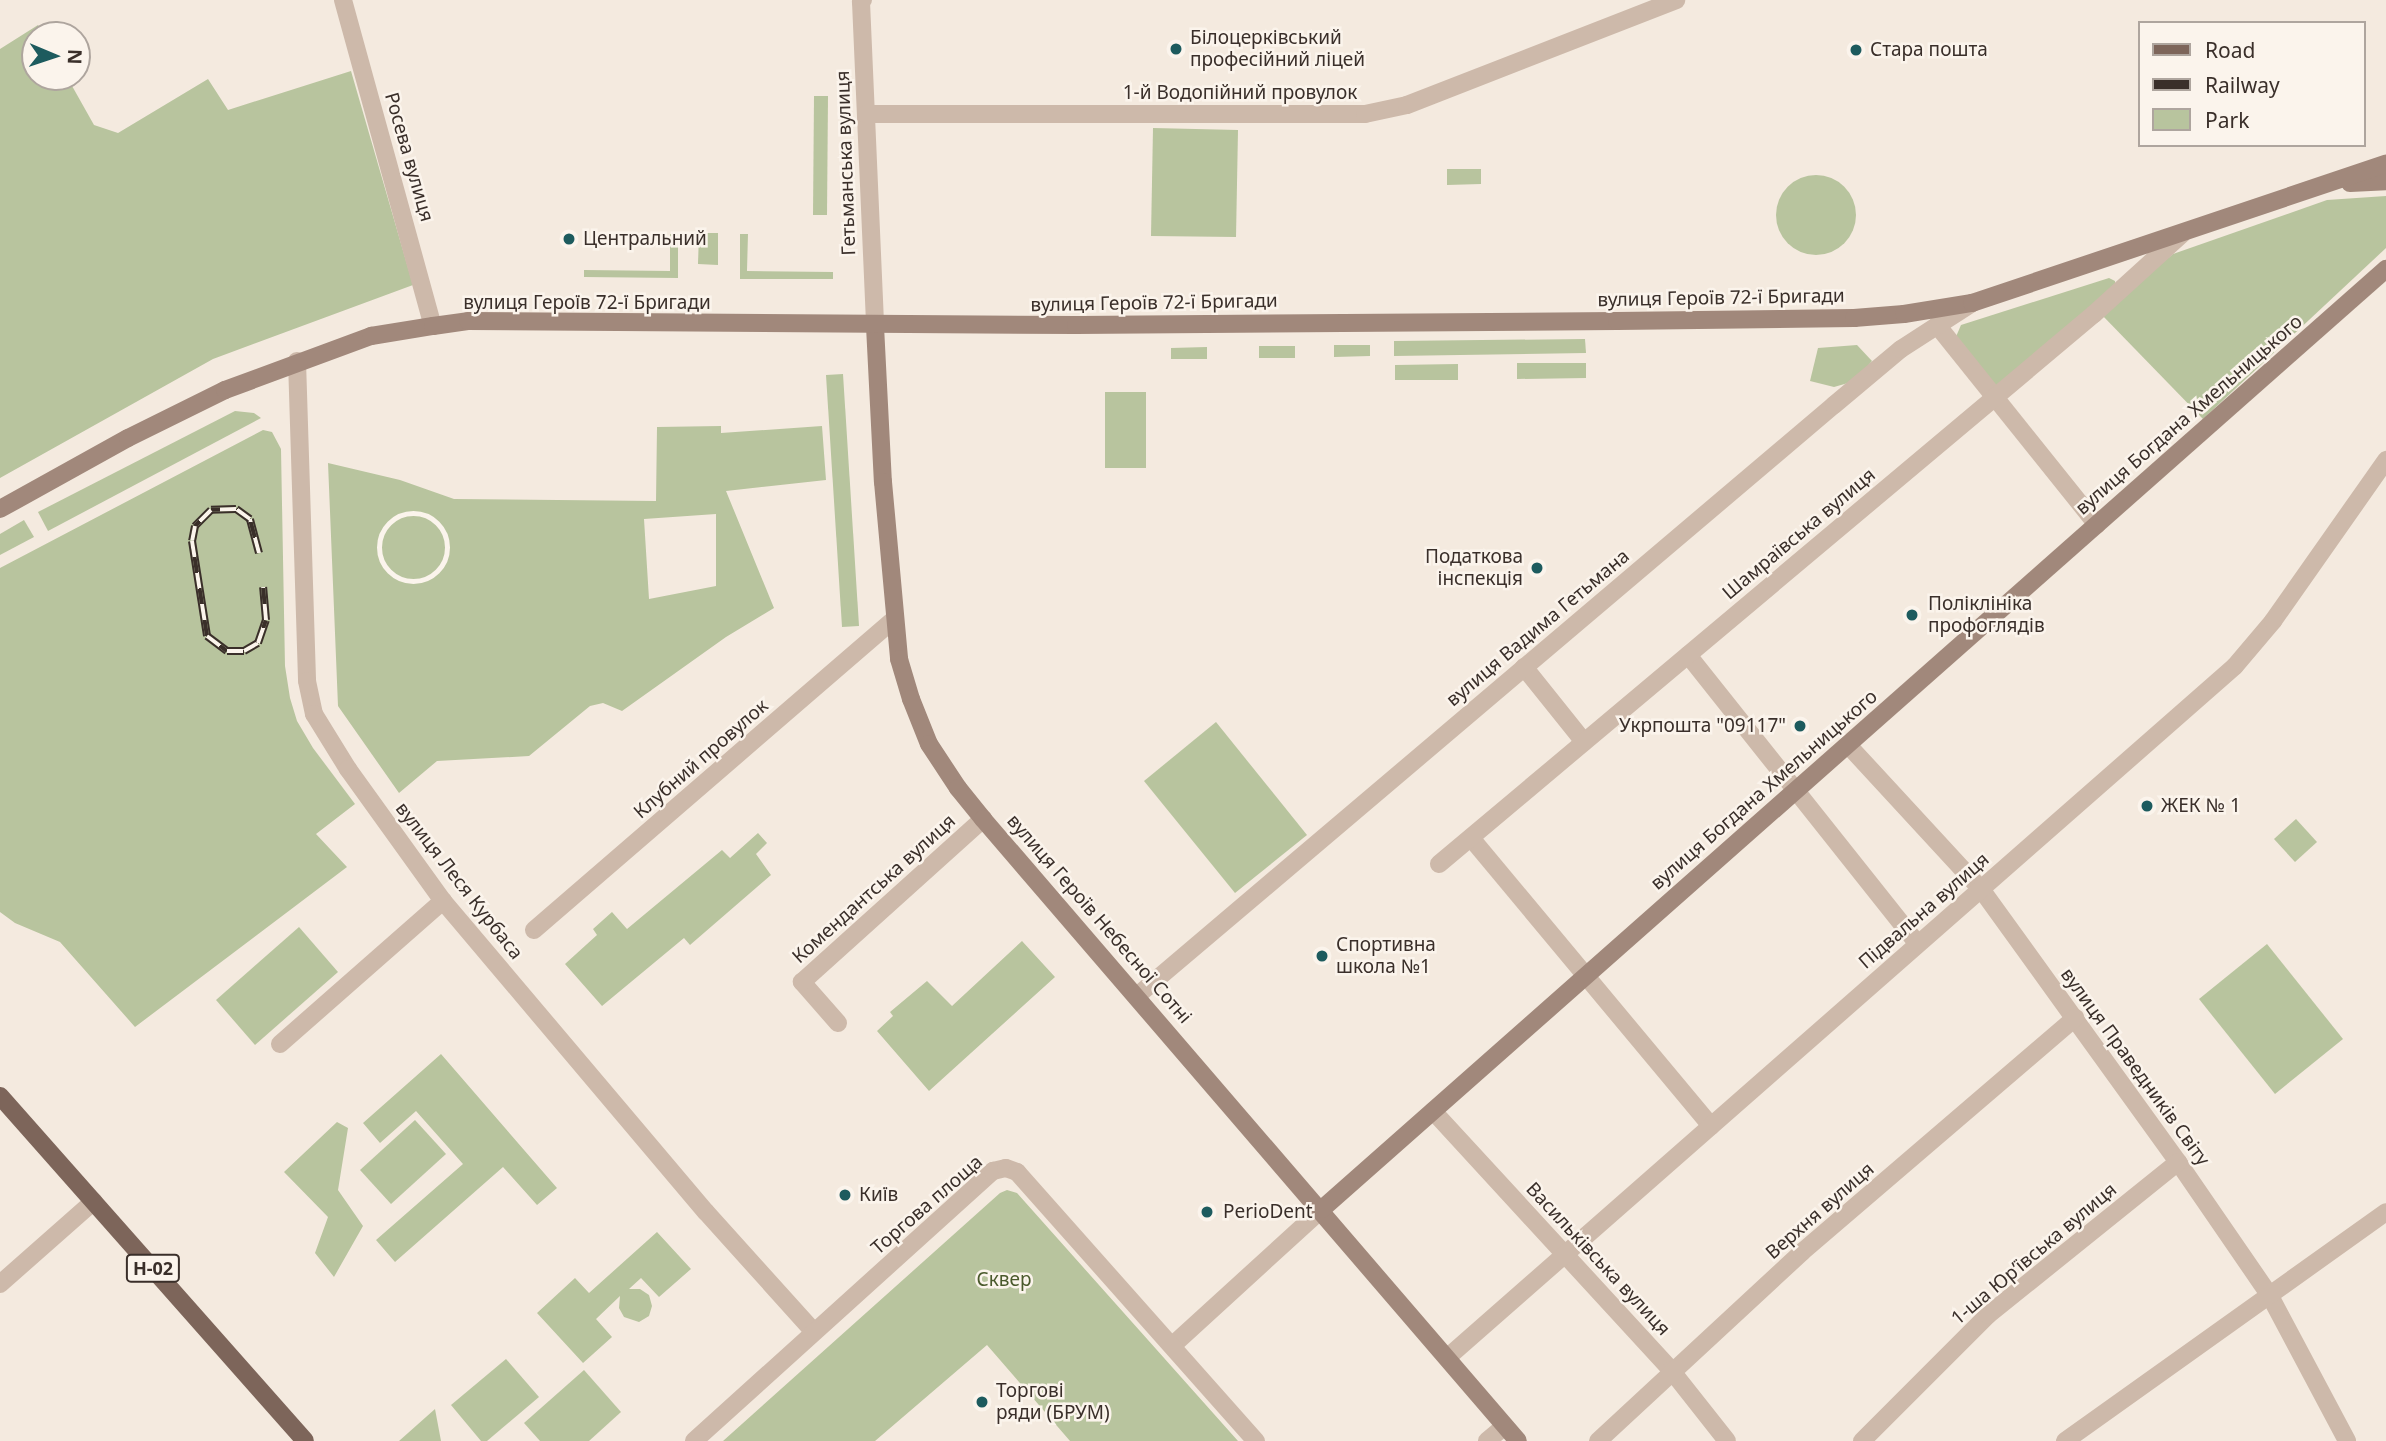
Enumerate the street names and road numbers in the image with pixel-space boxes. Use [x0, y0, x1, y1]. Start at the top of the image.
street label: Гетьманська вулиця [831, 70, 861, 256]
street label: 1-й Водопійний провулок [1123, 82, 1357, 104]
street label: Росева вулиця [380, 90, 438, 224]
street label: вулиця Героїв 72-ї Бригади [1597, 284, 1845, 312]
street label: вулиця Героїв 72-ї Бригади [1030, 289, 1278, 317]
street label: вулиця Героїв 72-ї Бригади [463, 292, 711, 314]
street label: вулиця Богдана Хмельницького [2071, 310, 2307, 520]
street label: Шамраївська вулиця [1718, 463, 1880, 605]
street label: вулиця Вадима Гетьмана [1442, 545, 1634, 711]
street label: вулиця Богдана Хмельницького [1646, 685, 1882, 895]
street label: Клубний провулок [629, 695, 773, 823]
street label: вулиця Леся Курбаса [391, 798, 527, 964]
street label: Комендантська вулиця [788, 810, 960, 968]
street label: вулиця Героїв Небесної Сотні [1002, 810, 1196, 1028]
street label: Підвальна вулиця [1854, 848, 1994, 974]
street label: вулиця Праведників Світу [2056, 964, 2214, 1170]
street label: Торгова площа [867, 1151, 987, 1259]
street label: Верхня вулиця [1761, 1158, 1879, 1264]
street label: Васильківська вулиця [1521, 1178, 1675, 1340]
street label: 1-ша Юрʼївська вулиця [1947, 1178, 2121, 1330]
road number: Н-02 [125, 1254, 181, 1282]

